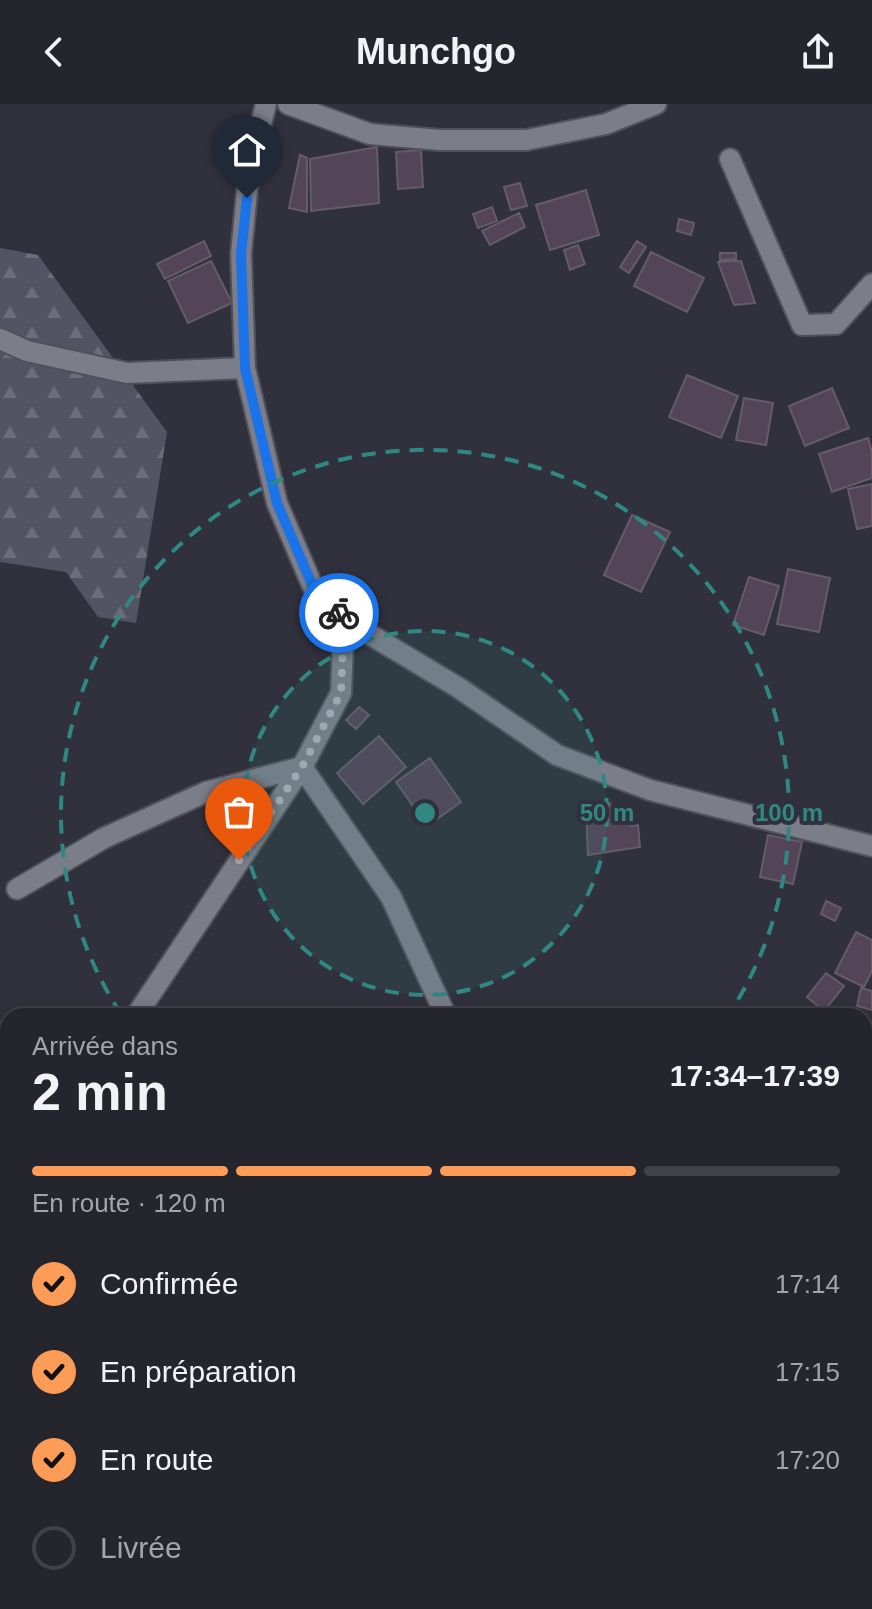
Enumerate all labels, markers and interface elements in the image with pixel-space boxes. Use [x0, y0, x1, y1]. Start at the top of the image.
icon: back [32, 30, 76, 74]
icon: share [796, 30, 840, 74]
text: Munchgo [356, 31, 516, 72]
pin [213, 116, 281, 198]
icon: home [225, 128, 269, 172]
courier [299, 573, 379, 653]
icon: bike [317, 591, 361, 635]
pin [205, 778, 273, 860]
icon: bag [217, 790, 261, 834]
centre of rings [411, 799, 439, 827]
text: 50 m [580, 799, 634, 826]
text: 100 m [755, 799, 823, 826]
text: Arrivée dans [32, 1031, 178, 1061]
text: 17:34–17:39 [670, 1059, 840, 1092]
text: 2 min [32, 1063, 168, 1121]
text: En route · 120 m [32, 1188, 226, 1218]
icon: check [32, 1262, 76, 1306]
text: Confirmée [100, 1267, 238, 1300]
text: 17:14 [775, 1269, 840, 1299]
icon: check [32, 1350, 76, 1394]
text: En préparation [100, 1355, 297, 1388]
text: 17:15 [775, 1357, 840, 1387]
icon: check [32, 1438, 76, 1482]
text: En route [100, 1443, 213, 1476]
text: 17:20 [775, 1445, 840, 1475]
text: Livrée [100, 1531, 182, 1564]

